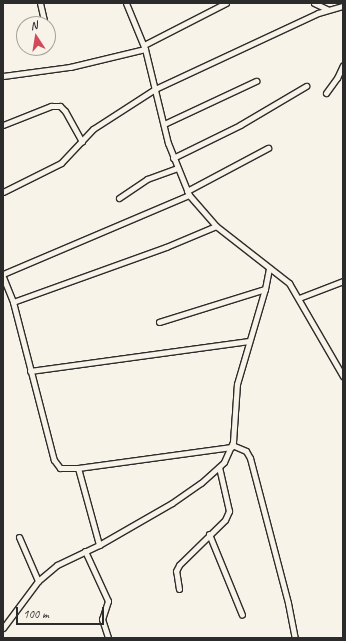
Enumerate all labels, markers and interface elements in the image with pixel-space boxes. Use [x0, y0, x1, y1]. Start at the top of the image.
north arrow [16, 16, 56, 56]
text: N [29, 18, 39, 33]
scale bar [18, 599, 106, 625]
text: 100 m [23, 606, 49, 622]

